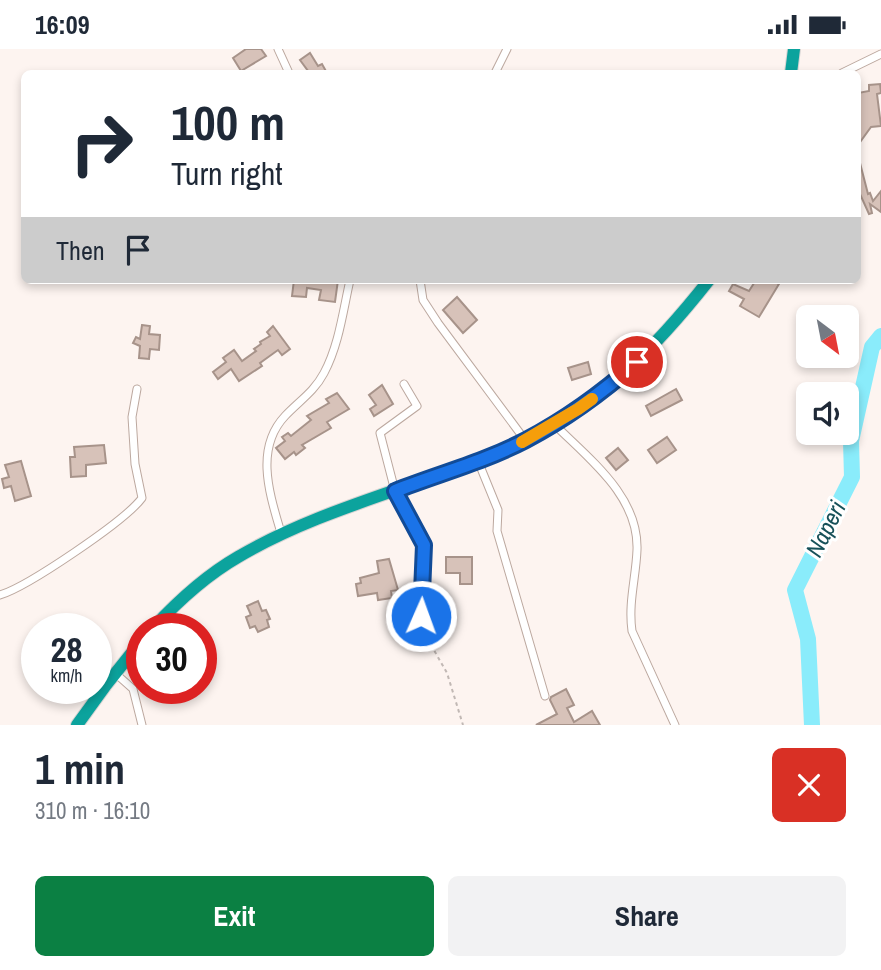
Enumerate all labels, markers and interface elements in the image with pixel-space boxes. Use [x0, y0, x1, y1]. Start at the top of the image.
text: 16:09 [35, 7, 90, 42]
text: 100 m [171, 89, 285, 155]
icon: right [56, 98, 147, 189]
text: Turn right [171, 152, 283, 195]
icon: arrive [119, 231, 157, 269]
text: Then [56, 233, 105, 268]
north arrow [796, 305, 859, 367]
map controls [796, 305, 859, 445]
pin [607, 332, 667, 392]
icon: arrive [618, 343, 656, 381]
button: sound [796, 382, 859, 445]
water label: Naperi [797, 495, 853, 562]
position arrow [384, 579, 458, 653]
speed limit sign: 30 [126, 613, 217, 704]
text: 28 [51, 626, 82, 673]
text: km/h [51, 663, 83, 688]
text: 1 min [35, 741, 125, 797]
button: close [772, 748, 846, 822]
text: 310 m · 16:10 [35, 795, 150, 826]
button: Exit [35, 876, 434, 956]
button: Share [448, 876, 846, 956]

